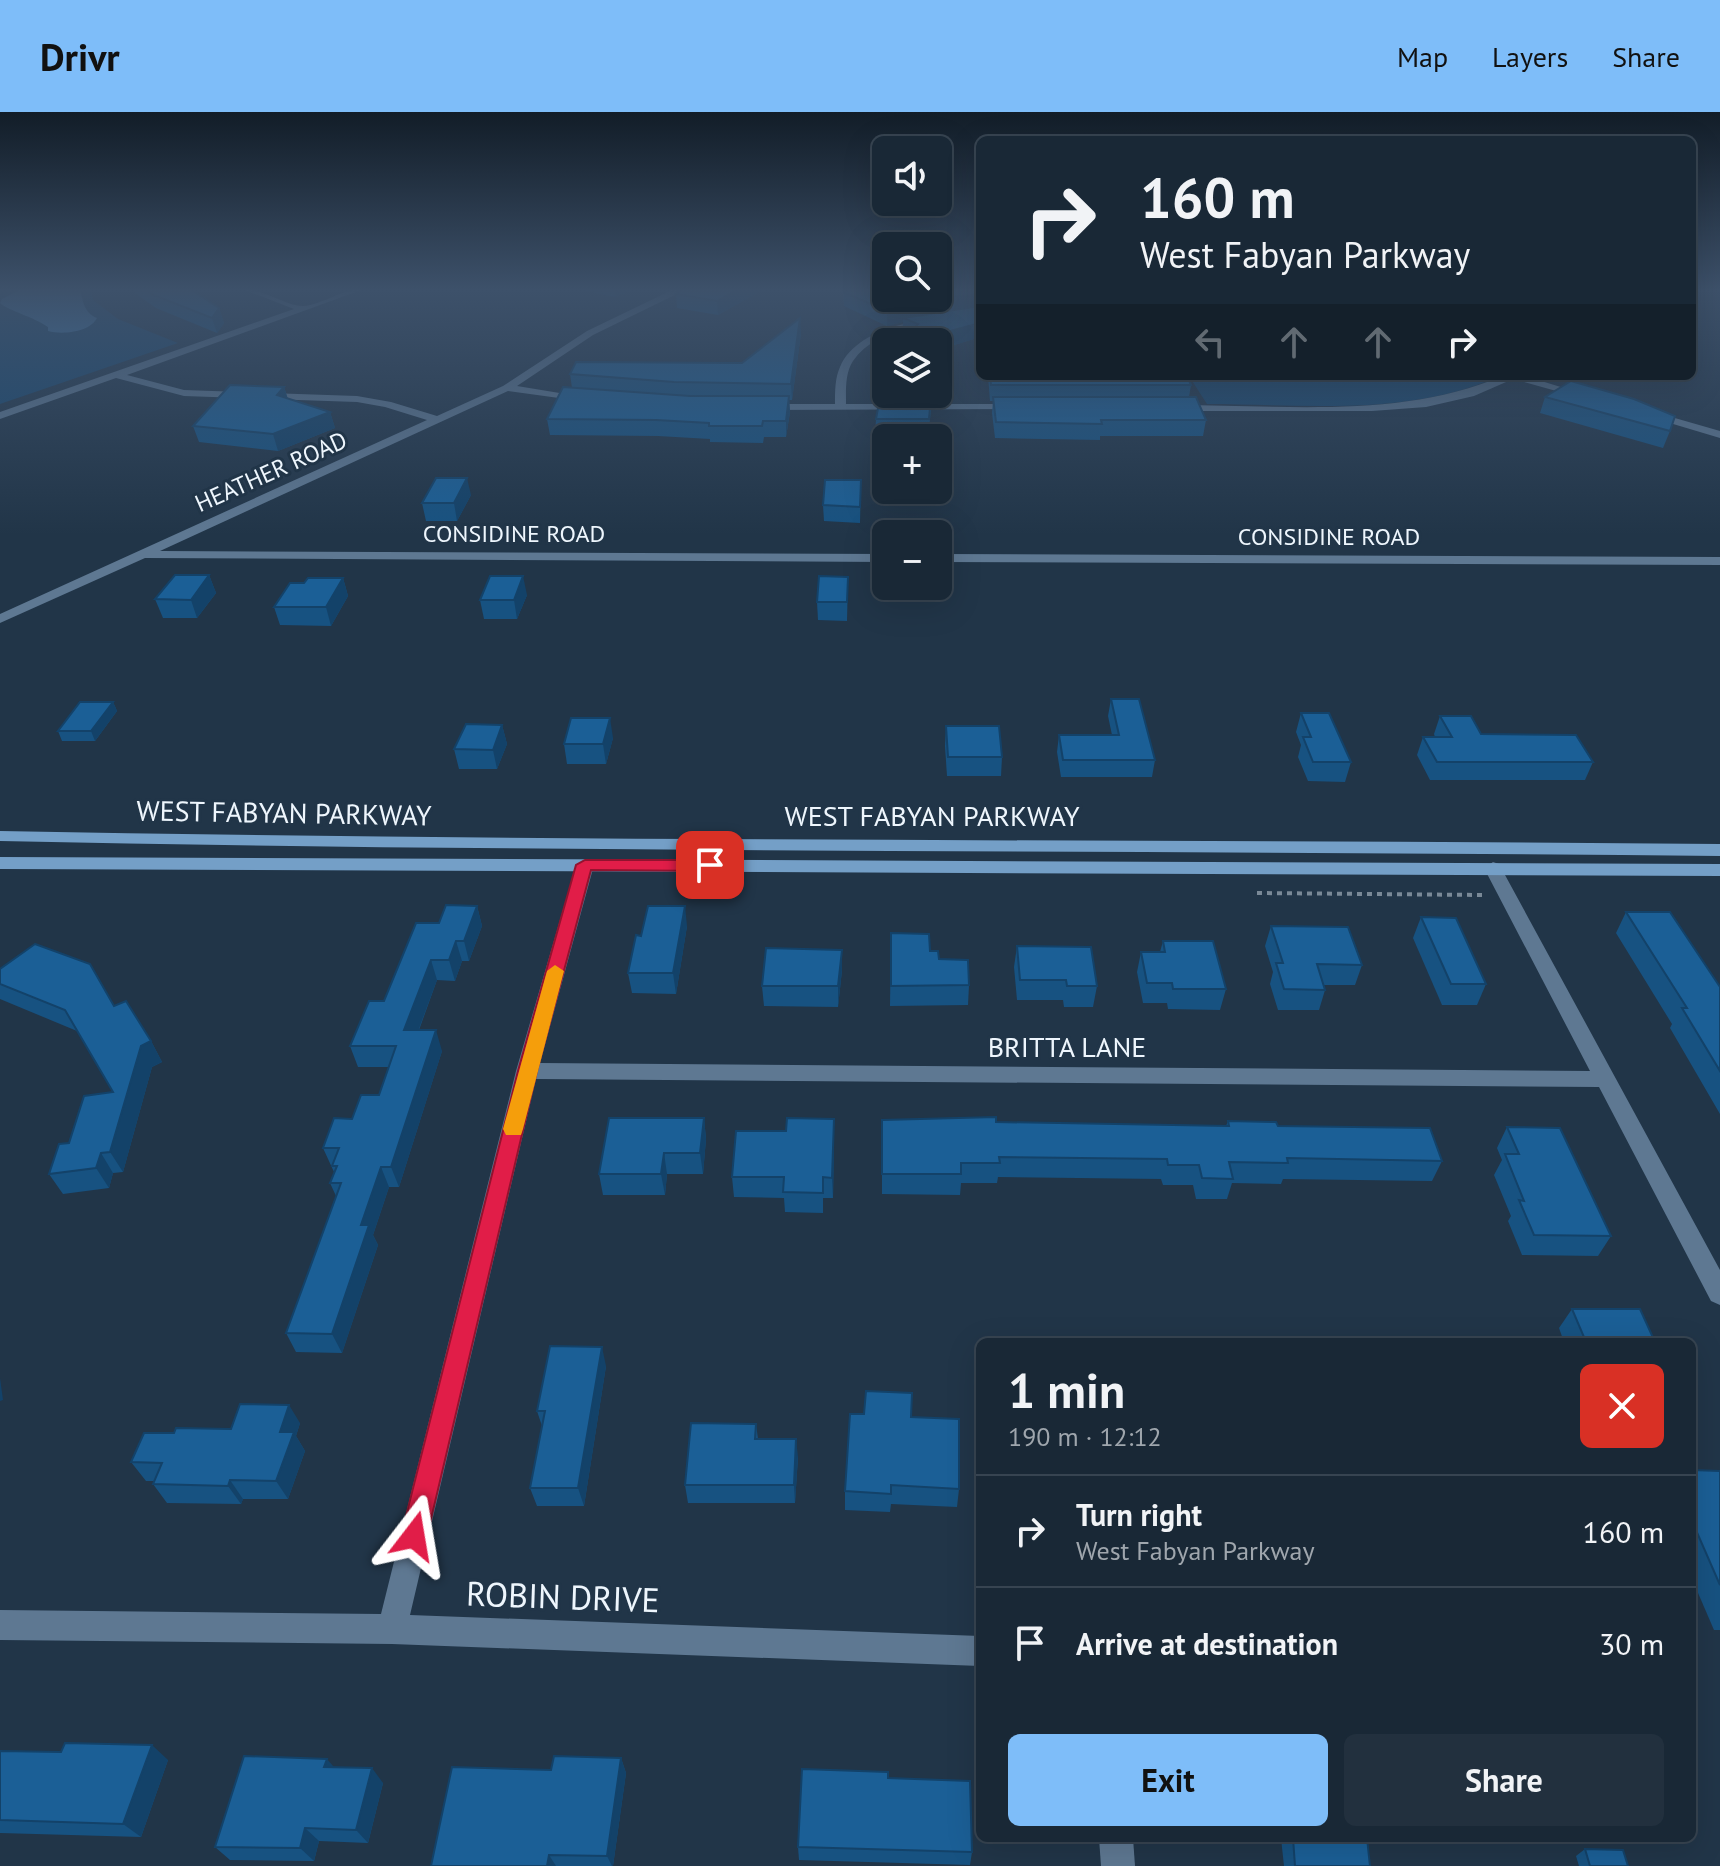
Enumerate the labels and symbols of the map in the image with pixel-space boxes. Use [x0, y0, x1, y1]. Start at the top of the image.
street label: HEATHER ROAD [190, 424, 352, 519]
street label: CONSIDINE ROAD [423, 518, 605, 549]
street label: CONSIDINE ROAD [1238, 521, 1420, 552]
street label: WEST FABYAN PARKWAY [136, 791, 432, 834]
street label: WEST FABYAN PARKWAY [784, 797, 1080, 834]
pin [676, 831, 744, 899]
street label: BRITTA LANE [988, 1028, 1146, 1065]
position arrow [372, 1494, 456, 1578]
street label: ROBIN DRIVE [466, 1571, 661, 1621]

